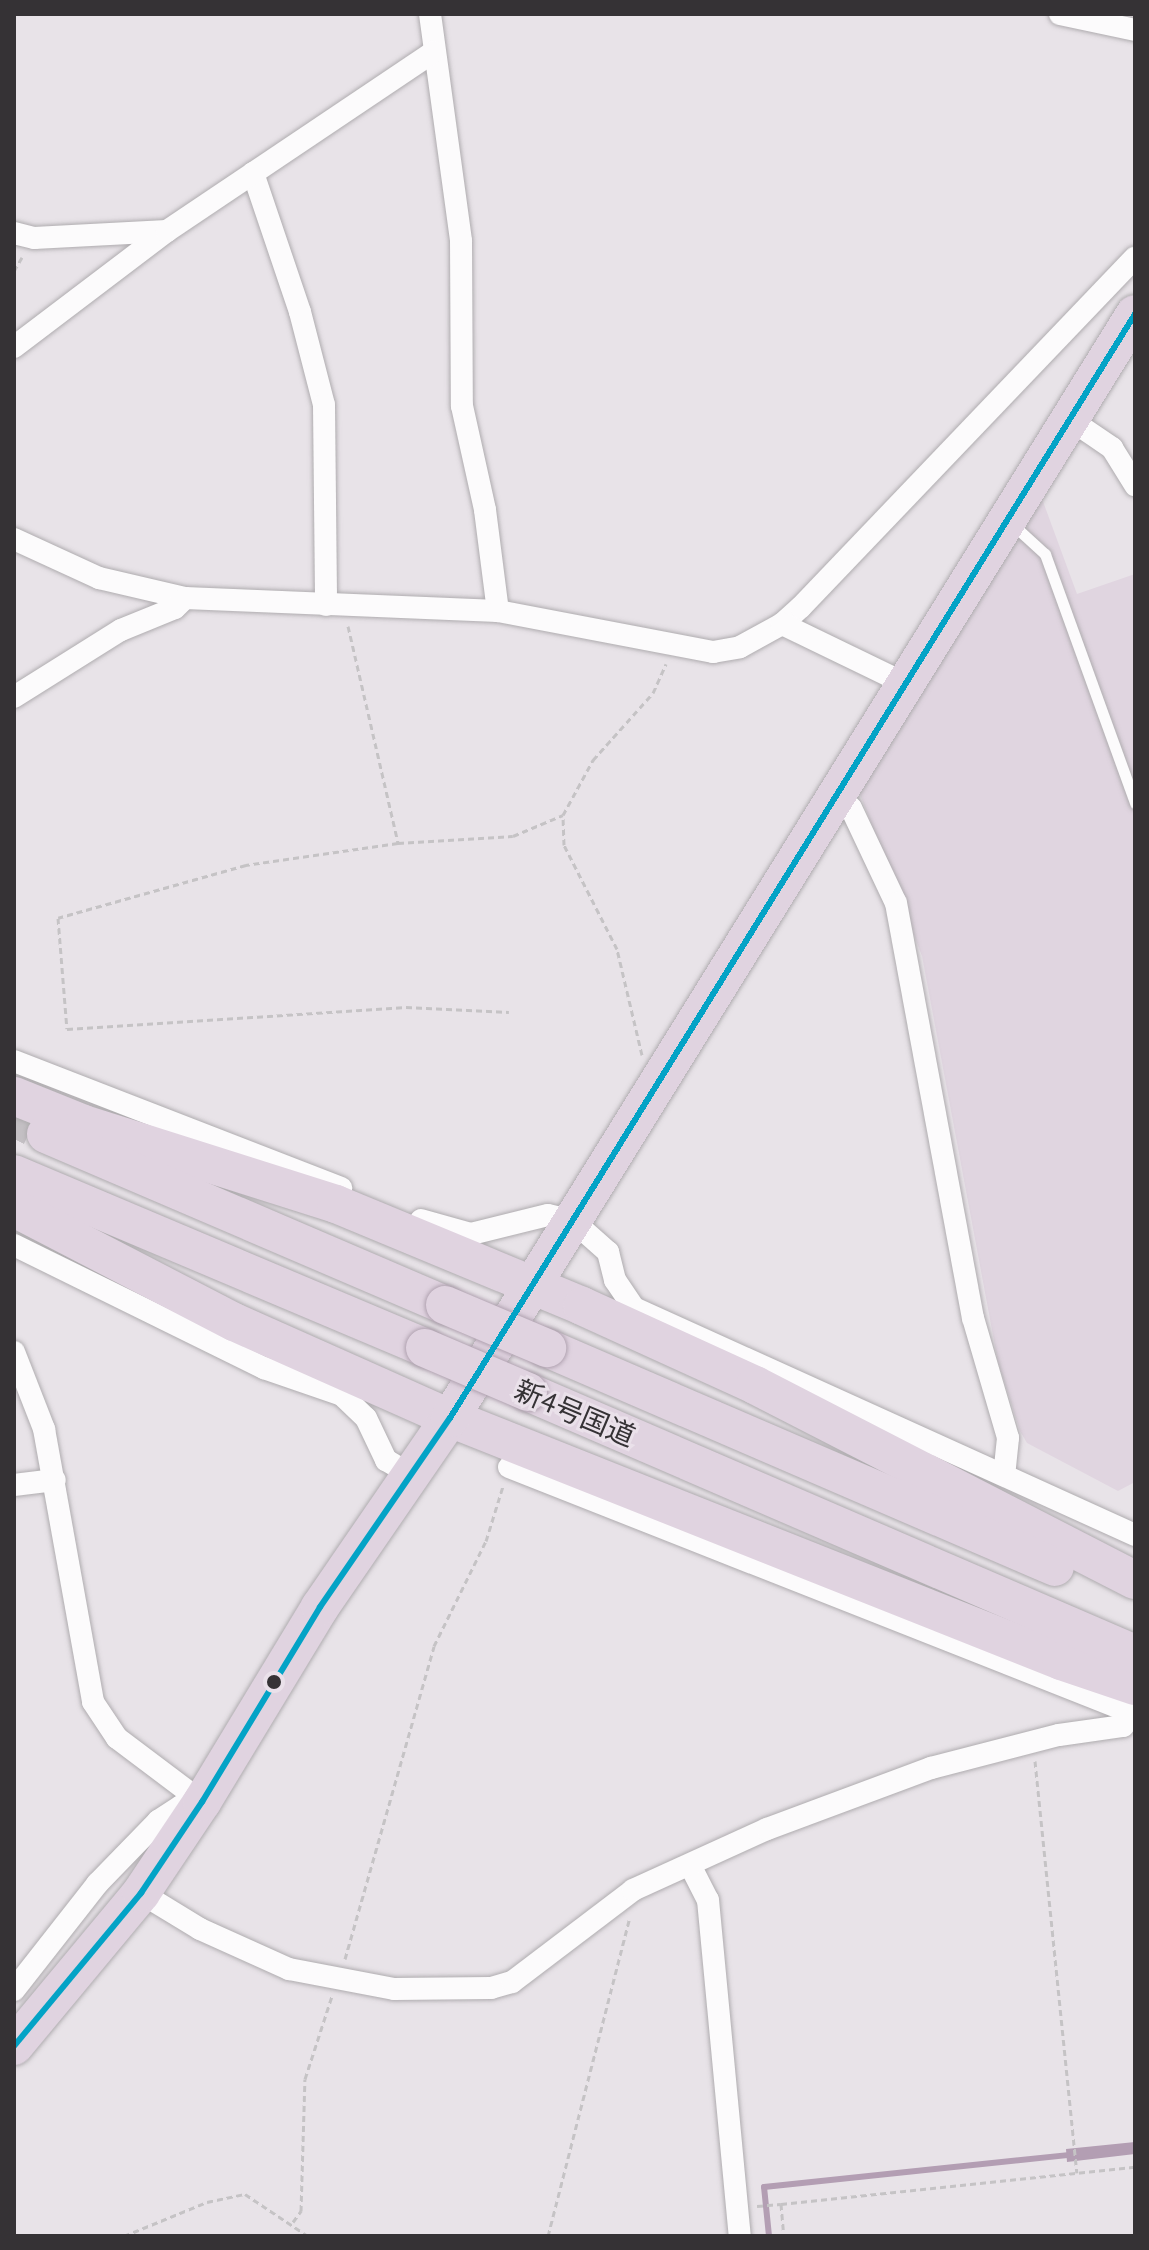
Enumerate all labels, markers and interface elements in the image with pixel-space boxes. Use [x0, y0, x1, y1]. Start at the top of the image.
street label: 新4号国道 [510, 1373, 640, 1453]
unlabelled marker [266, 1674, 282, 1690]

